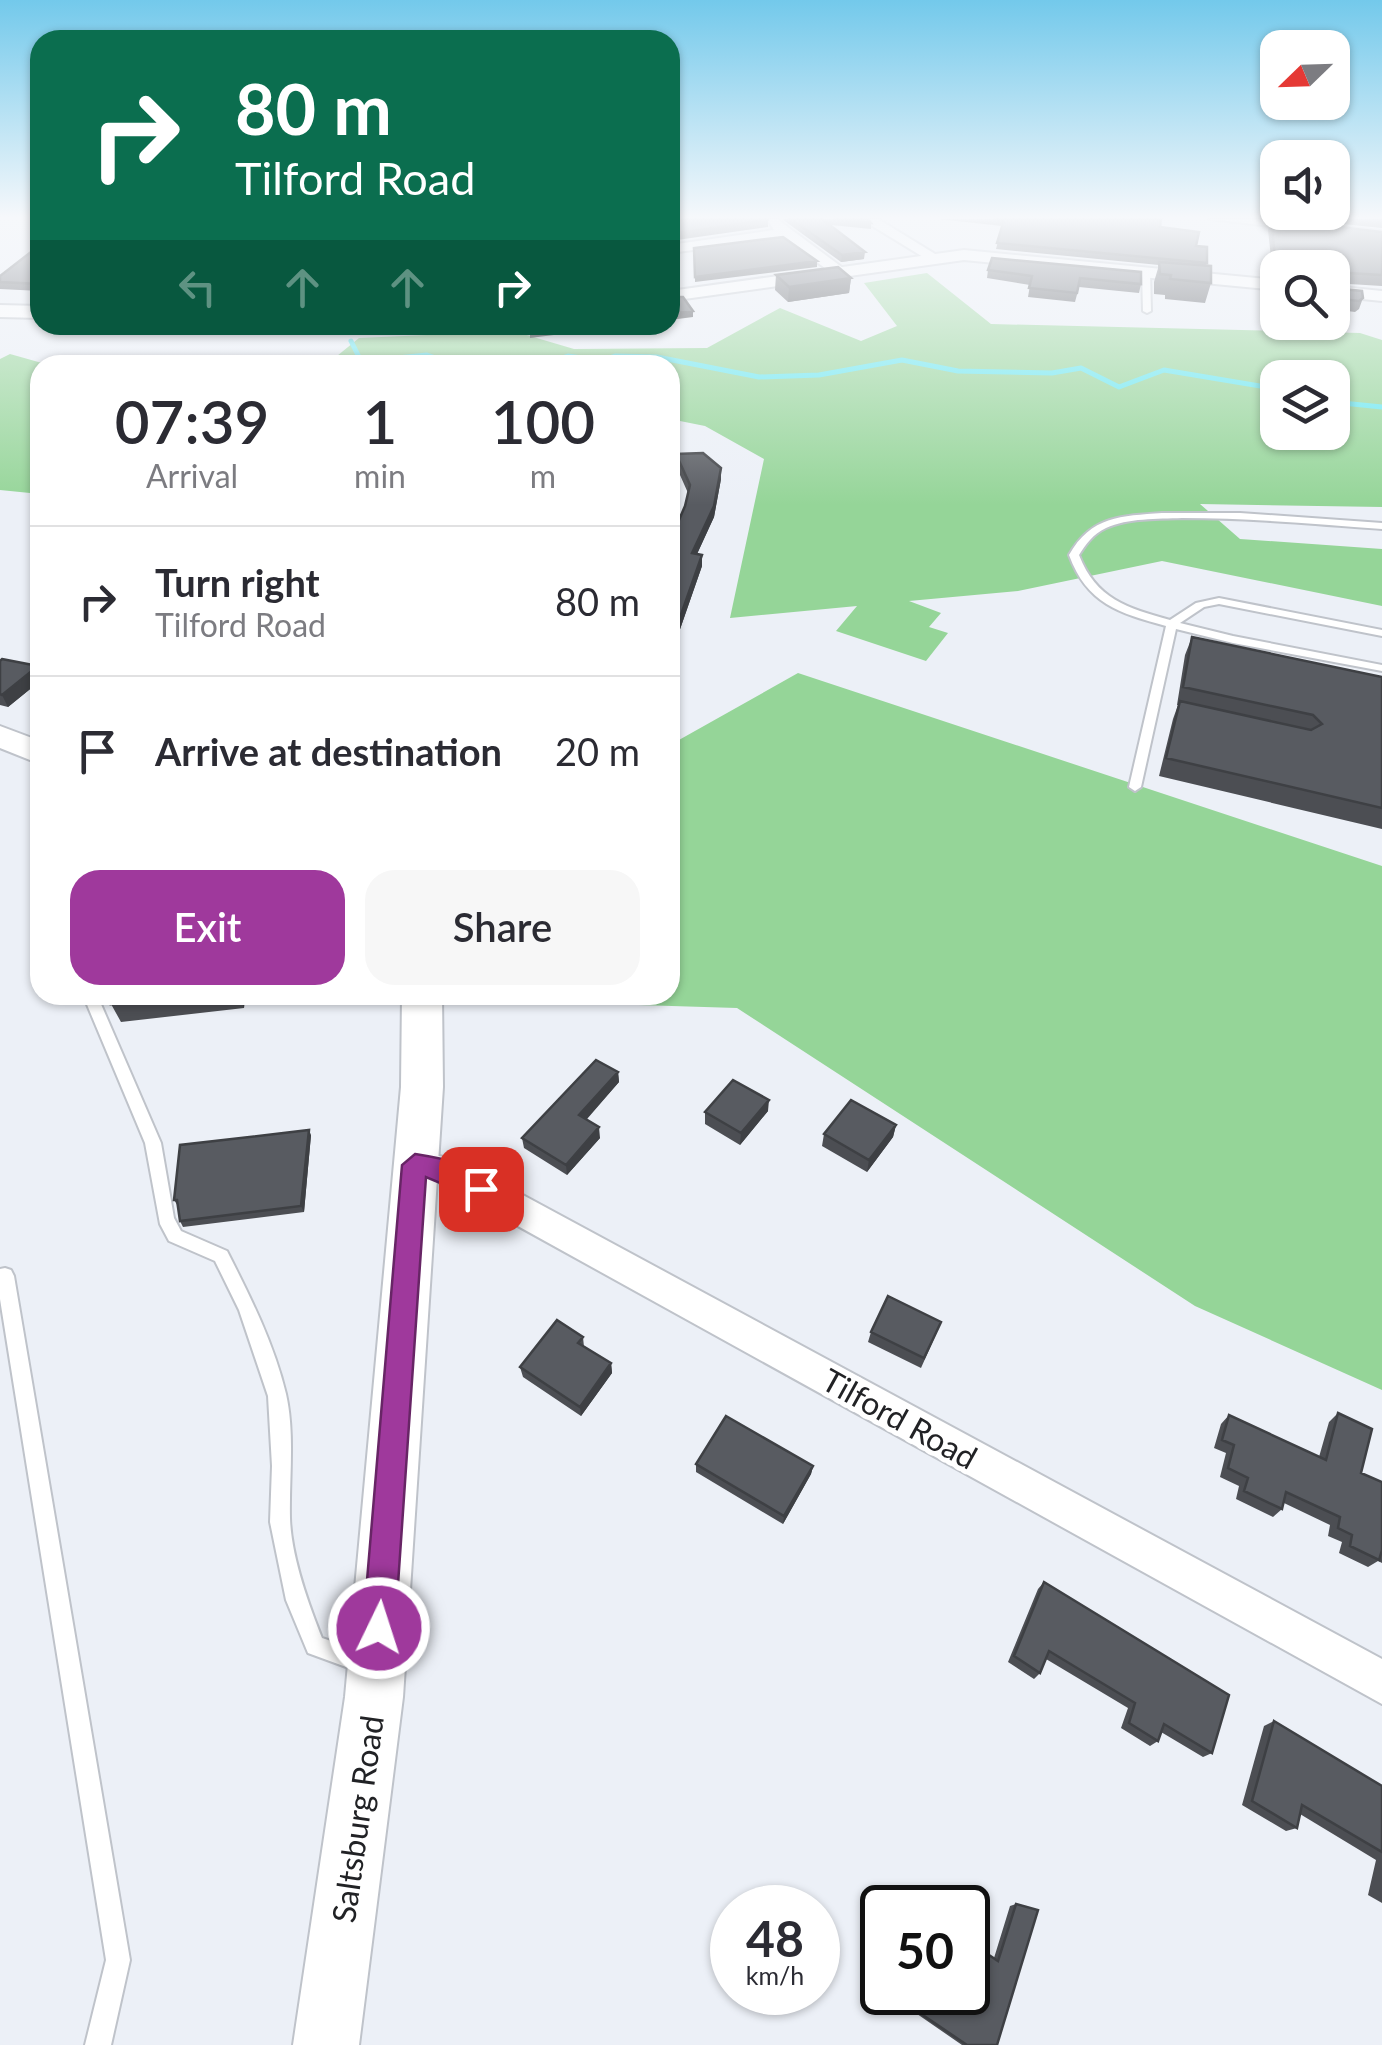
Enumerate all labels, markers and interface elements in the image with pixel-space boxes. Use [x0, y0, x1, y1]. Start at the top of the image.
north arrow [1260, 30, 1350, 120]
map controls [1260, 30, 1350, 450]
text: 80 m [235, 66, 392, 150]
icon: right [70, 70, 200, 200]
button: sound [1260, 140, 1350, 230]
text: Tilford Road [235, 151, 475, 205]
button: search [1260, 250, 1350, 340]
icon: left [170, 260, 225, 315]
icon: ahead [275, 260, 330, 315]
icon: ahead [380, 260, 435, 315]
icon: right [485, 260, 540, 315]
button: layers [1260, 360, 1350, 450]
text: 07:39 [115, 385, 269, 457]
text: 1 [363, 385, 397, 457]
text: 100 [491, 385, 595, 457]
text: Arrival [146, 456, 238, 495]
text: min [354, 456, 406, 495]
text: m [530, 456, 556, 495]
text: Turn right [155, 559, 320, 605]
icon: right [70, 574, 125, 629]
text: 80 m [555, 578, 640, 624]
text: Tilford Road [155, 605, 326, 644]
icon: arrive [70, 724, 125, 779]
text: Arrive at destination [155, 728, 502, 774]
text: 20 m [555, 728, 640, 774]
button: Exit [70, 870, 345, 985]
button: Share [365, 870, 640, 985]
pin [439, 1147, 524, 1232]
icon: arrive [454, 1162, 509, 1217]
street label: Tilford Road [816, 1359, 984, 1477]
position arrow [327, 1576, 431, 1680]
street label: Saltsburg Road [323, 1713, 391, 1925]
speed limit sign: 50 [860, 1885, 990, 2015]
text: 48 [746, 1908, 804, 1968]
text: km/h [746, 1960, 804, 1990]

